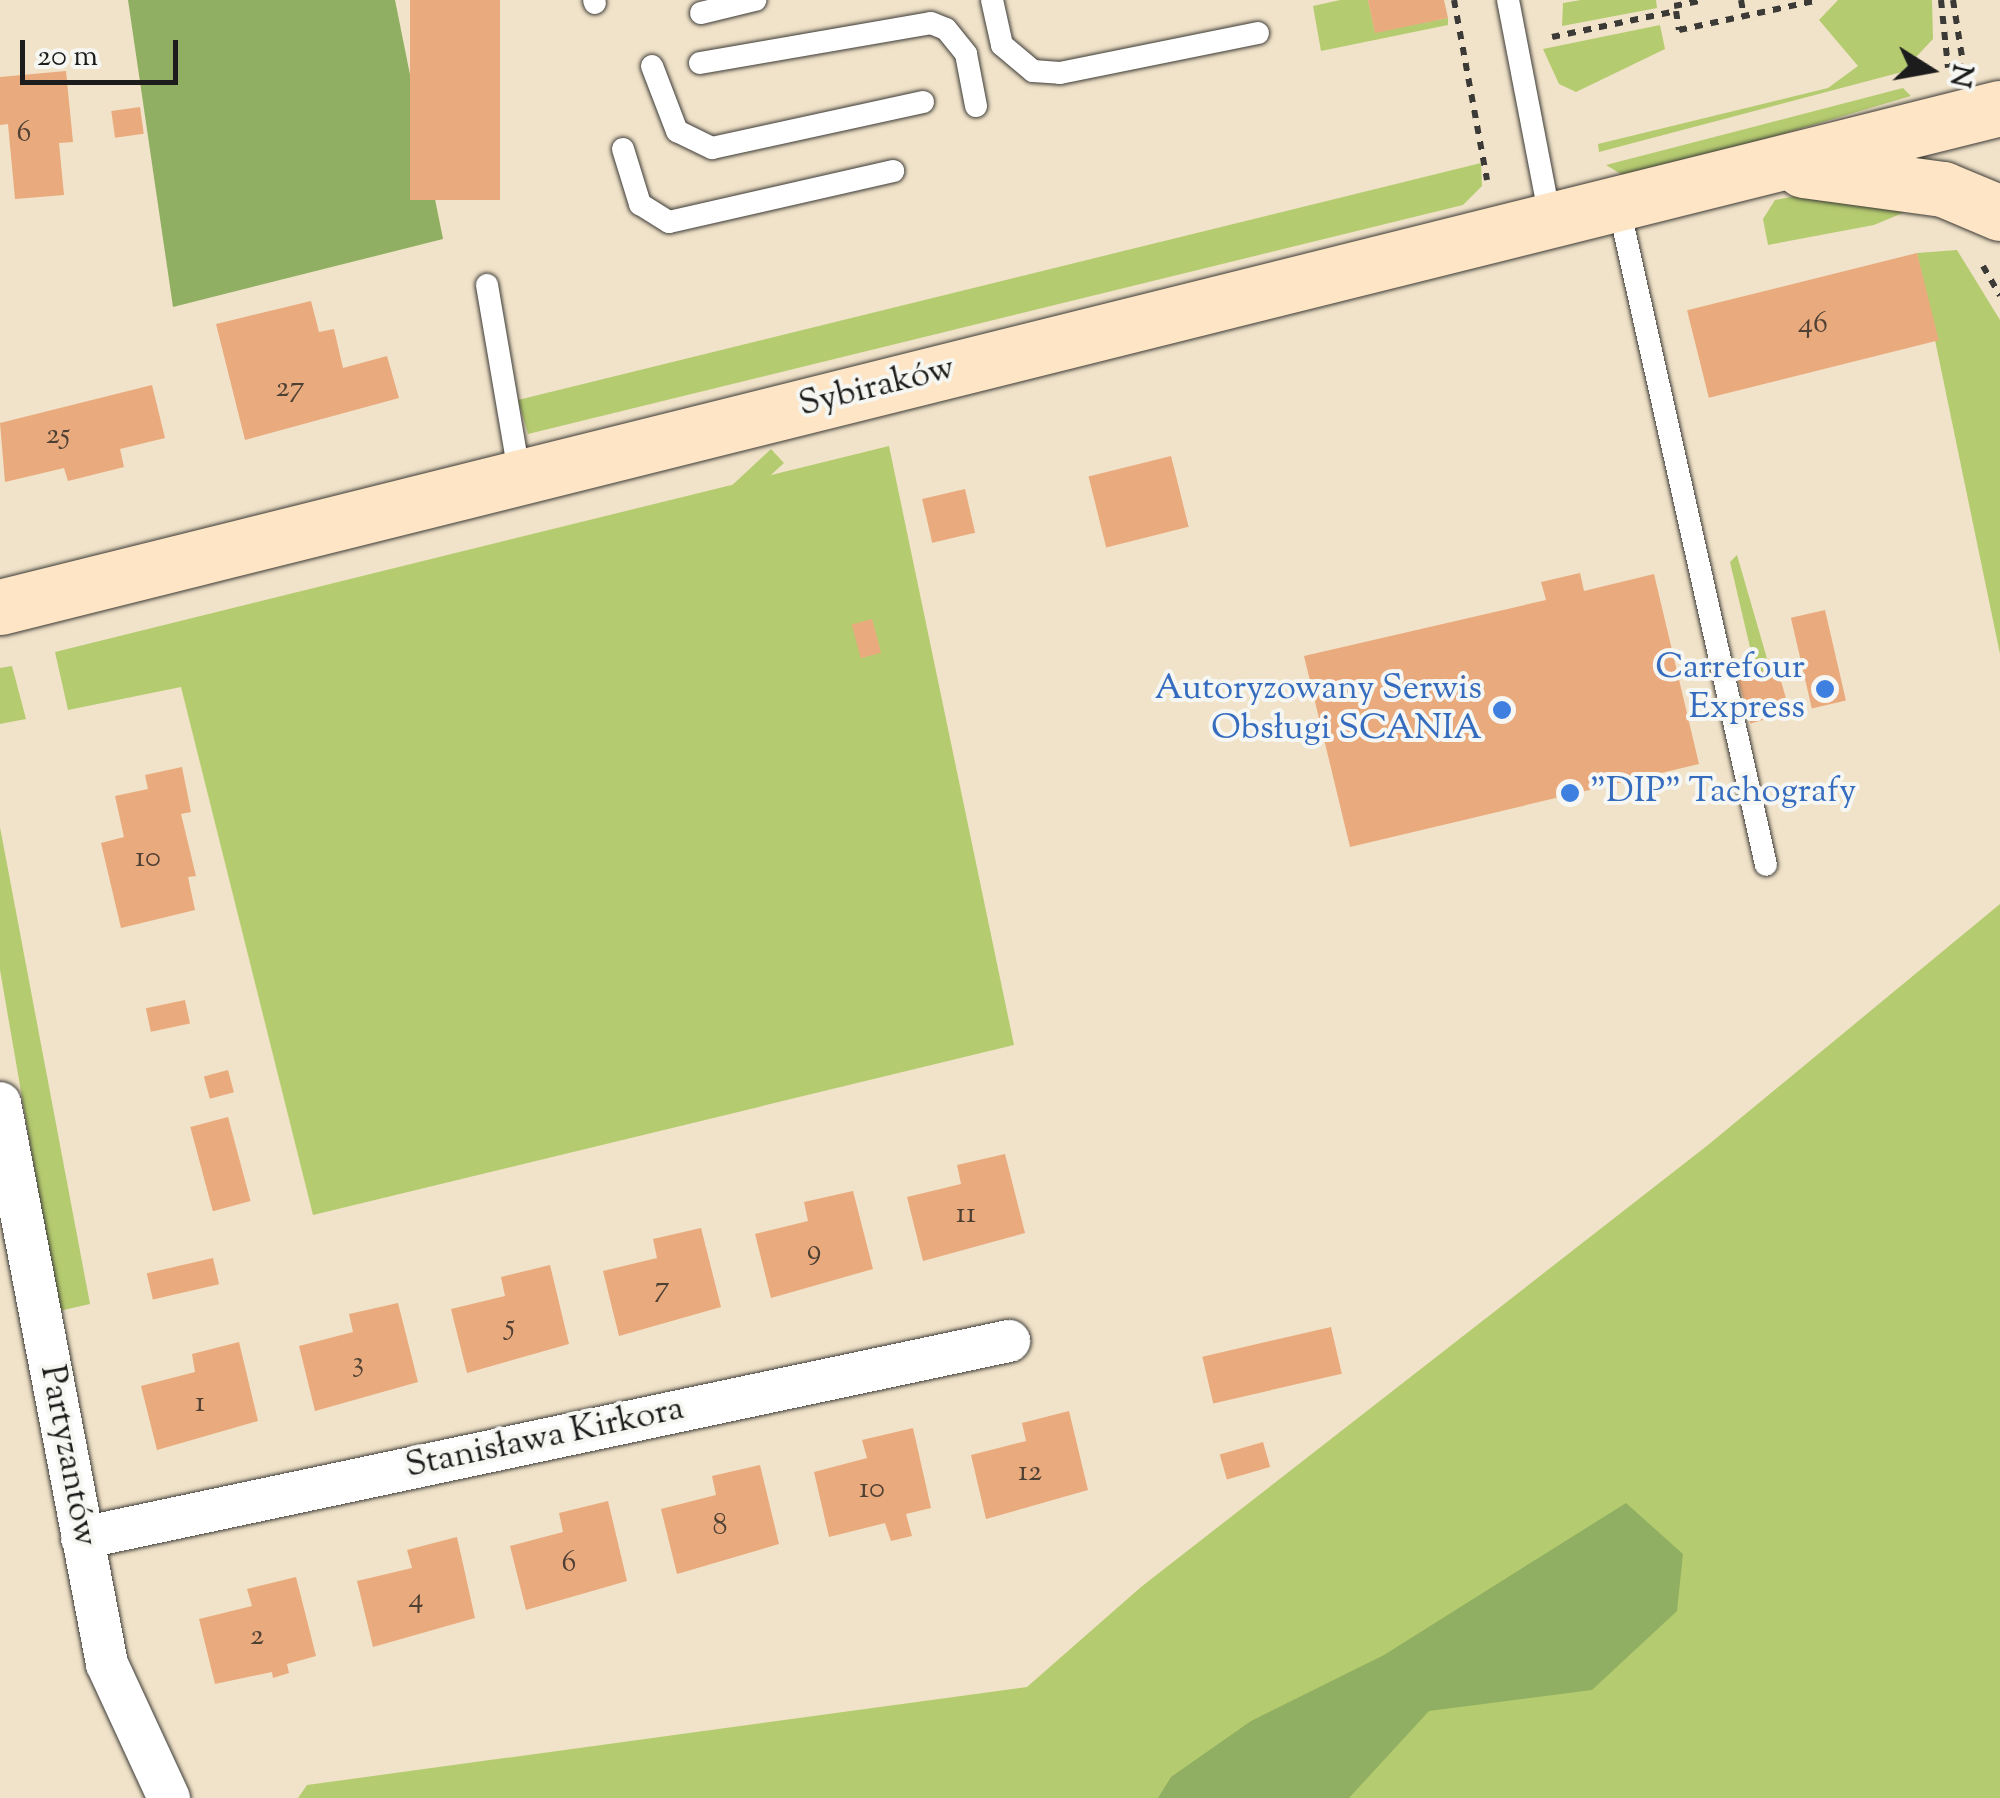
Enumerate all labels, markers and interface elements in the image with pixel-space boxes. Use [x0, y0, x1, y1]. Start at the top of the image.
scale bar [25, 20, 182, 82]
north arrow [1880, 20, 1980, 120]
text: 20 m [37, 36, 98, 79]
text: N [1938, 61, 1981, 91]
house number: 6 [17, 116, 31, 152]
house number: 46 [1798, 307, 1828, 343]
street label: Sybiraków [795, 348, 959, 428]
house number: 27 [275, 371, 305, 407]
house number: 25 [46, 418, 70, 454]
place label: Carrefour Express [1655, 648, 1805, 730]
place label: Autoryzowany Serwis Obsługi SCANIA [1155, 669, 1482, 751]
marker: Carrefour Express [1814, 678, 1836, 700]
marker: Autoryzowany Serwis Obsługi SCANIA [1491, 699, 1513, 721]
place label: "DIP" Tachografy [1590, 772, 1857, 814]
marker: "DIP" Tachografy [1559, 782, 1581, 804]
house number: 10 [135, 841, 161, 877]
house number: 11 [956, 1197, 976, 1233]
house number: 9 [807, 1234, 821, 1270]
house number: 7 [654, 1271, 670, 1307]
house number: 5 [505, 1309, 515, 1345]
house number: 3 [352, 1346, 364, 1382]
street label: Partyzantów [29, 1362, 105, 1550]
house number: 1 [195, 1386, 205, 1422]
street label: Stanisława Kirkora [402, 1389, 688, 1489]
house number: 12 [1018, 1455, 1042, 1491]
house number: 10 [859, 1472, 885, 1508]
house number: 8 [713, 1509, 727, 1545]
house number: 6 [562, 1546, 576, 1582]
house number: 4 [408, 1582, 424, 1618]
house number: 2 [250, 1619, 264, 1655]

